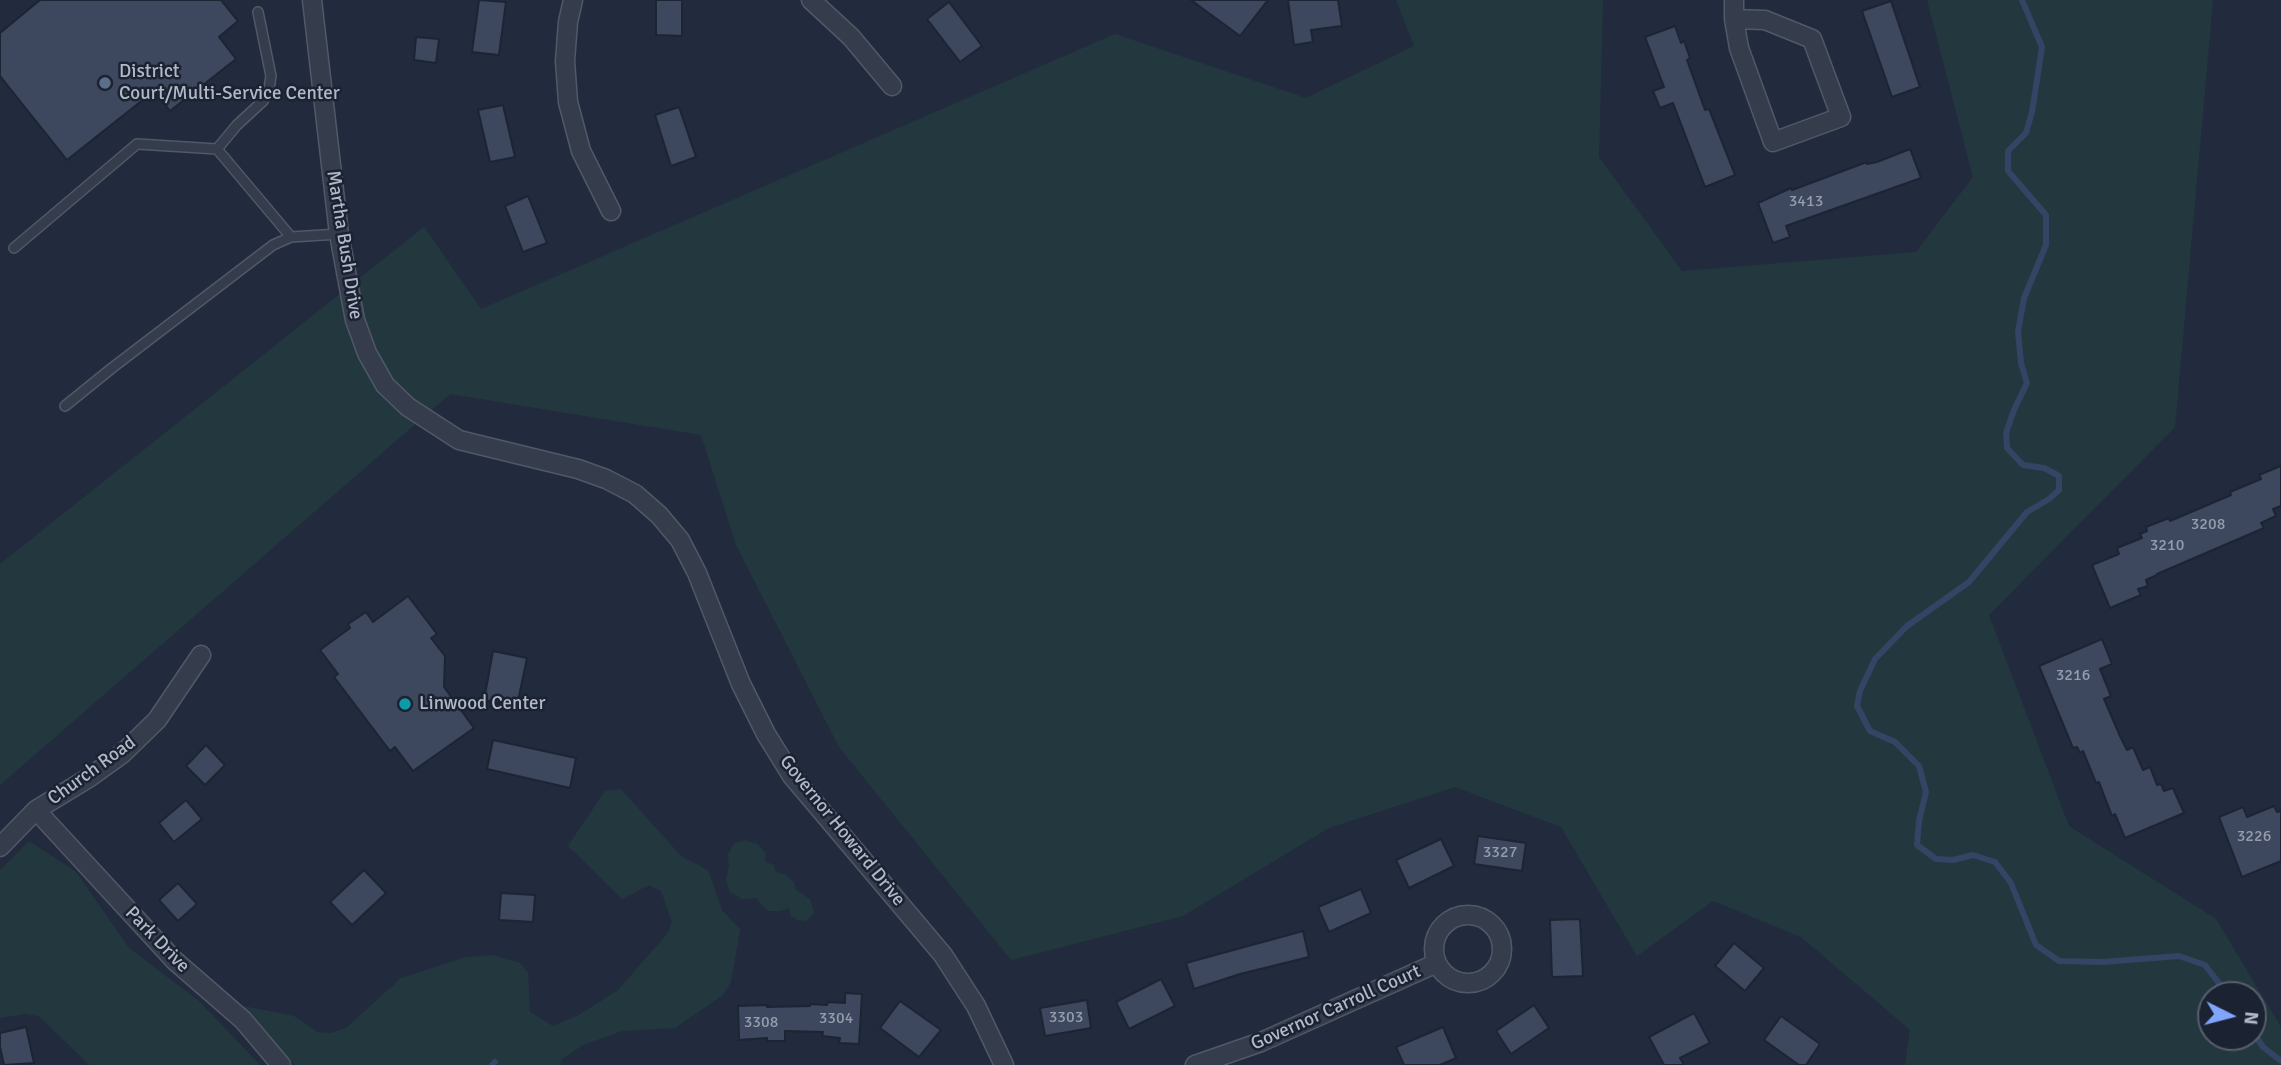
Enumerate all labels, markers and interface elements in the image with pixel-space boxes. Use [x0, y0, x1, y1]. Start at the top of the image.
place label: District Court/Multi-Service Center [119, 61, 340, 105]
marker: District Court/Multi-Service Center [97, 75, 113, 91]
street label: Martha Bush Drive [321, 169, 367, 321]
house number: 3413 [1789, 192, 1823, 212]
house number: 3208 [2191, 515, 2225, 535]
house number: 3210 [2150, 536, 2184, 556]
house number: 3216 [2056, 666, 2090, 686]
place label: Linwood Center [419, 693, 545, 715]
marker: Linwood Center [397, 696, 413, 712]
street label: Church Road [44, 732, 140, 810]
street label: Governor Howard Drive [774, 751, 910, 911]
house number: 3226 [2237, 827, 2271, 847]
house number: 3327 [1483, 843, 1517, 863]
street label: Park Drive [120, 902, 194, 978]
street label: Governor Carroll Court [1248, 960, 1424, 1056]
north arrow [2197, 981, 2267, 1051]
house number: 3303 [1049, 1008, 1083, 1028]
house number: 3304 [819, 1009, 853, 1029]
text: N [2238, 1010, 2264, 1026]
house number: 3308 [744, 1013, 778, 1033]

